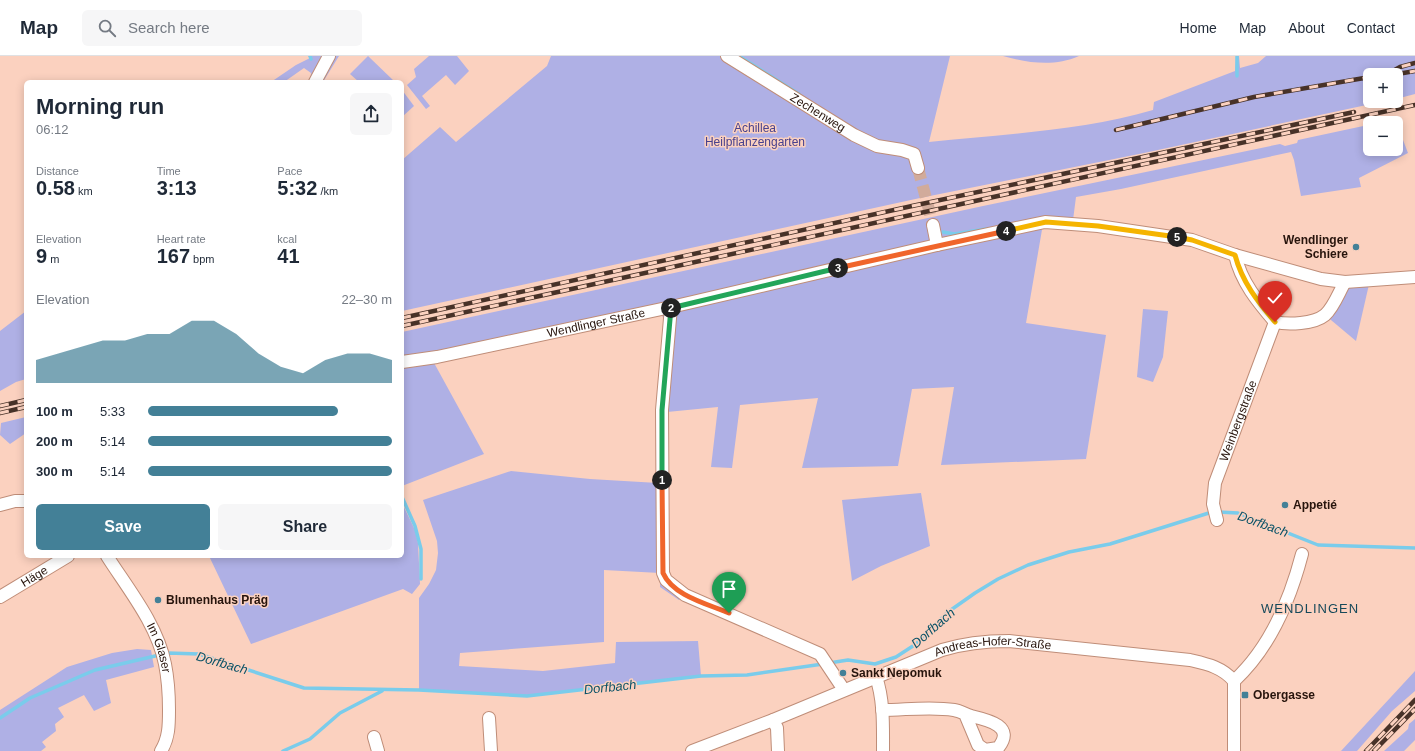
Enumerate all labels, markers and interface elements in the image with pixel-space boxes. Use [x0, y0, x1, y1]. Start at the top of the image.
search box [82, 10, 362, 46]
text: Map [20, 17, 58, 38]
icon: search [96, 17, 118, 39]
text: Search here [128, 19, 210, 36]
text: Home [1180, 20, 1217, 36]
text: Map [1239, 20, 1266, 36]
text: About [1288, 20, 1325, 36]
text: Contact [1347, 20, 1395, 36]
map controls [1363, 68, 1403, 156]
button: + [1363, 68, 1403, 108]
street label: Zechenweg [788, 90, 848, 135]
button: share [350, 93, 392, 135]
text: Morning run [36, 94, 164, 119]
button: − [1363, 116, 1403, 156]
park label: Achillea Heilpflanzengarten [705, 121, 805, 149]
text: 06:12 [36, 122, 69, 137]
text: Distance [36, 165, 79, 177]
text: Time [157, 165, 181, 177]
text: Pace [277, 165, 302, 177]
text: 0.58 [36, 177, 75, 199]
text: 3:13 [157, 177, 197, 199]
text: 5:32 [277, 177, 317, 199]
text: km [75, 185, 93, 197]
text: /km [317, 185, 338, 197]
pin: 4 [996, 221, 1016, 241]
text: 4 [1003, 225, 1009, 237]
pin: 5 [1167, 227, 1187, 247]
text: 5 [1174, 231, 1180, 243]
text: Elevation [36, 233, 81, 245]
text: Heart rate [157, 233, 206, 245]
text: kcal [277, 233, 297, 245]
place label: Wendlinger Schiere [1283, 233, 1348, 261]
marker: Wendlinger Schiere [1351, 242, 1361, 252]
text: 9 [36, 245, 47, 267]
text: 167 [157, 245, 190, 267]
text: 41 [277, 245, 300, 267]
text: m [47, 253, 59, 265]
text: bpm [190, 253, 215, 265]
pin: 3 [828, 258, 848, 278]
text: 3 [835, 262, 841, 274]
pin [1258, 281, 1292, 322]
icon: check [1264, 287, 1286, 309]
text: Elevation [36, 292, 89, 307]
text: 22–30 m [341, 292, 392, 307]
pin: 2 [661, 298, 681, 318]
text: 2 [668, 302, 674, 314]
street label: Wendlinger Straße [546, 306, 647, 340]
street label: Weinbergstraße [1217, 378, 1260, 463]
text: 100 m [36, 404, 73, 419]
text: 5:33 [100, 404, 125, 419]
text: 200 m [36, 434, 73, 449]
text: 5:14 [100, 434, 125, 449]
text: 300 m [36, 464, 73, 479]
text: 5:14 [100, 464, 125, 479]
pin: 1 [652, 470, 672, 490]
text: 1 [659, 474, 665, 486]
place label: Appetié [1293, 498, 1337, 512]
marker: Appetié [1280, 500, 1290, 510]
button: Save [36, 504, 210, 550]
button: Share [218, 504, 392, 550]
water label: Dorfbach [1236, 508, 1290, 540]
street label: Häge [18, 563, 50, 590]
pin [712, 572, 746, 613]
icon: arrive [718, 578, 740, 600]
place label: Blumenhaus Präg [166, 593, 268, 607]
marker: Blumenhaus Präg [153, 595, 163, 605]
district label: WENDLINGEN [1261, 601, 1359, 616]
water label: Dorfbach [908, 605, 958, 651]
street label: Im Glaser [144, 620, 173, 674]
street label: Andreas-Hofer-Straße [932, 634, 1052, 659]
water label: Dorfbach [195, 649, 249, 677]
place label: Sankt Nepomuk [851, 666, 942, 680]
marker: Sankt Nepomuk [838, 668, 848, 678]
water label: Dorfbach [583, 677, 637, 697]
place label: Obergasse [1253, 688, 1315, 702]
marker: Obergasse [1240, 690, 1250, 700]

